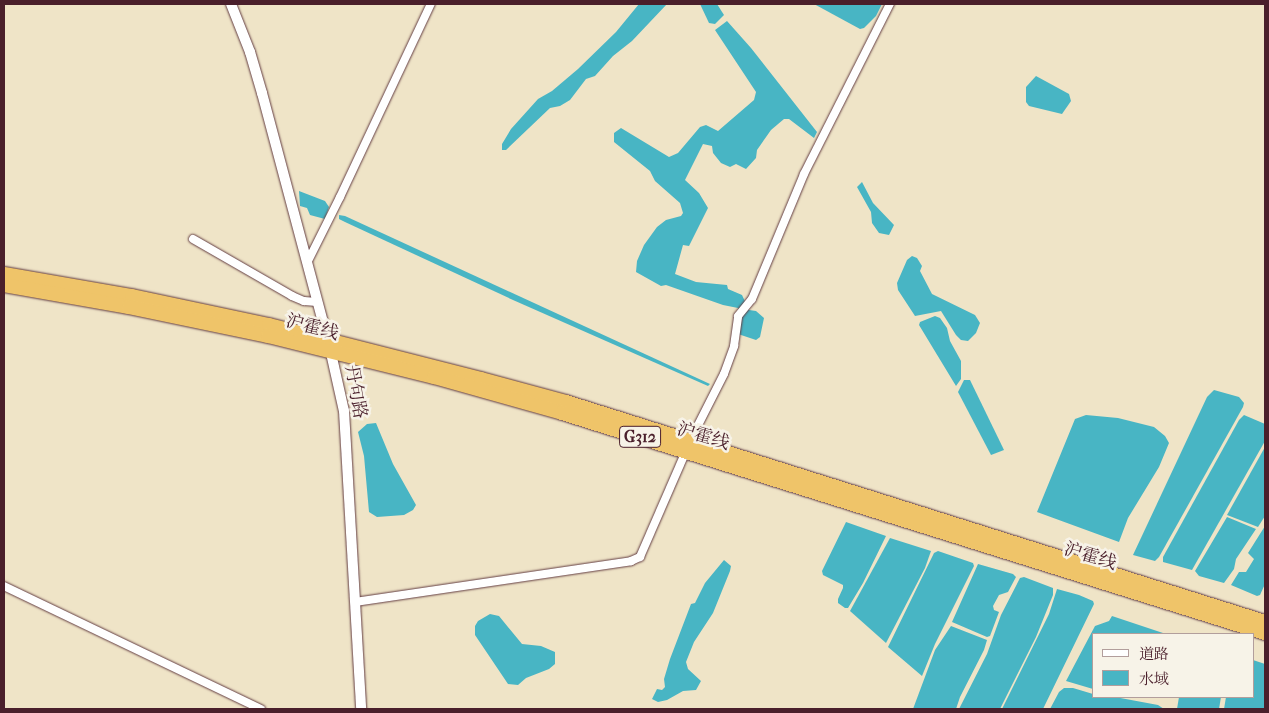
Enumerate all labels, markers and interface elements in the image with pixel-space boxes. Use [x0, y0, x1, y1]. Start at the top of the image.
street label: 沪霍线 [283, 311, 341, 345]
street label: 丹句路 [340, 364, 370, 420]
street label: 沪霍线 [674, 419, 732, 455]
road number: G312 [619, 424, 661, 451]
street label: 沪霍线 [1061, 539, 1119, 575]
legend [1092, 633, 1254, 698]
text: 道路 [1139, 645, 1169, 663]
text: 水域 [1139, 670, 1169, 688]

